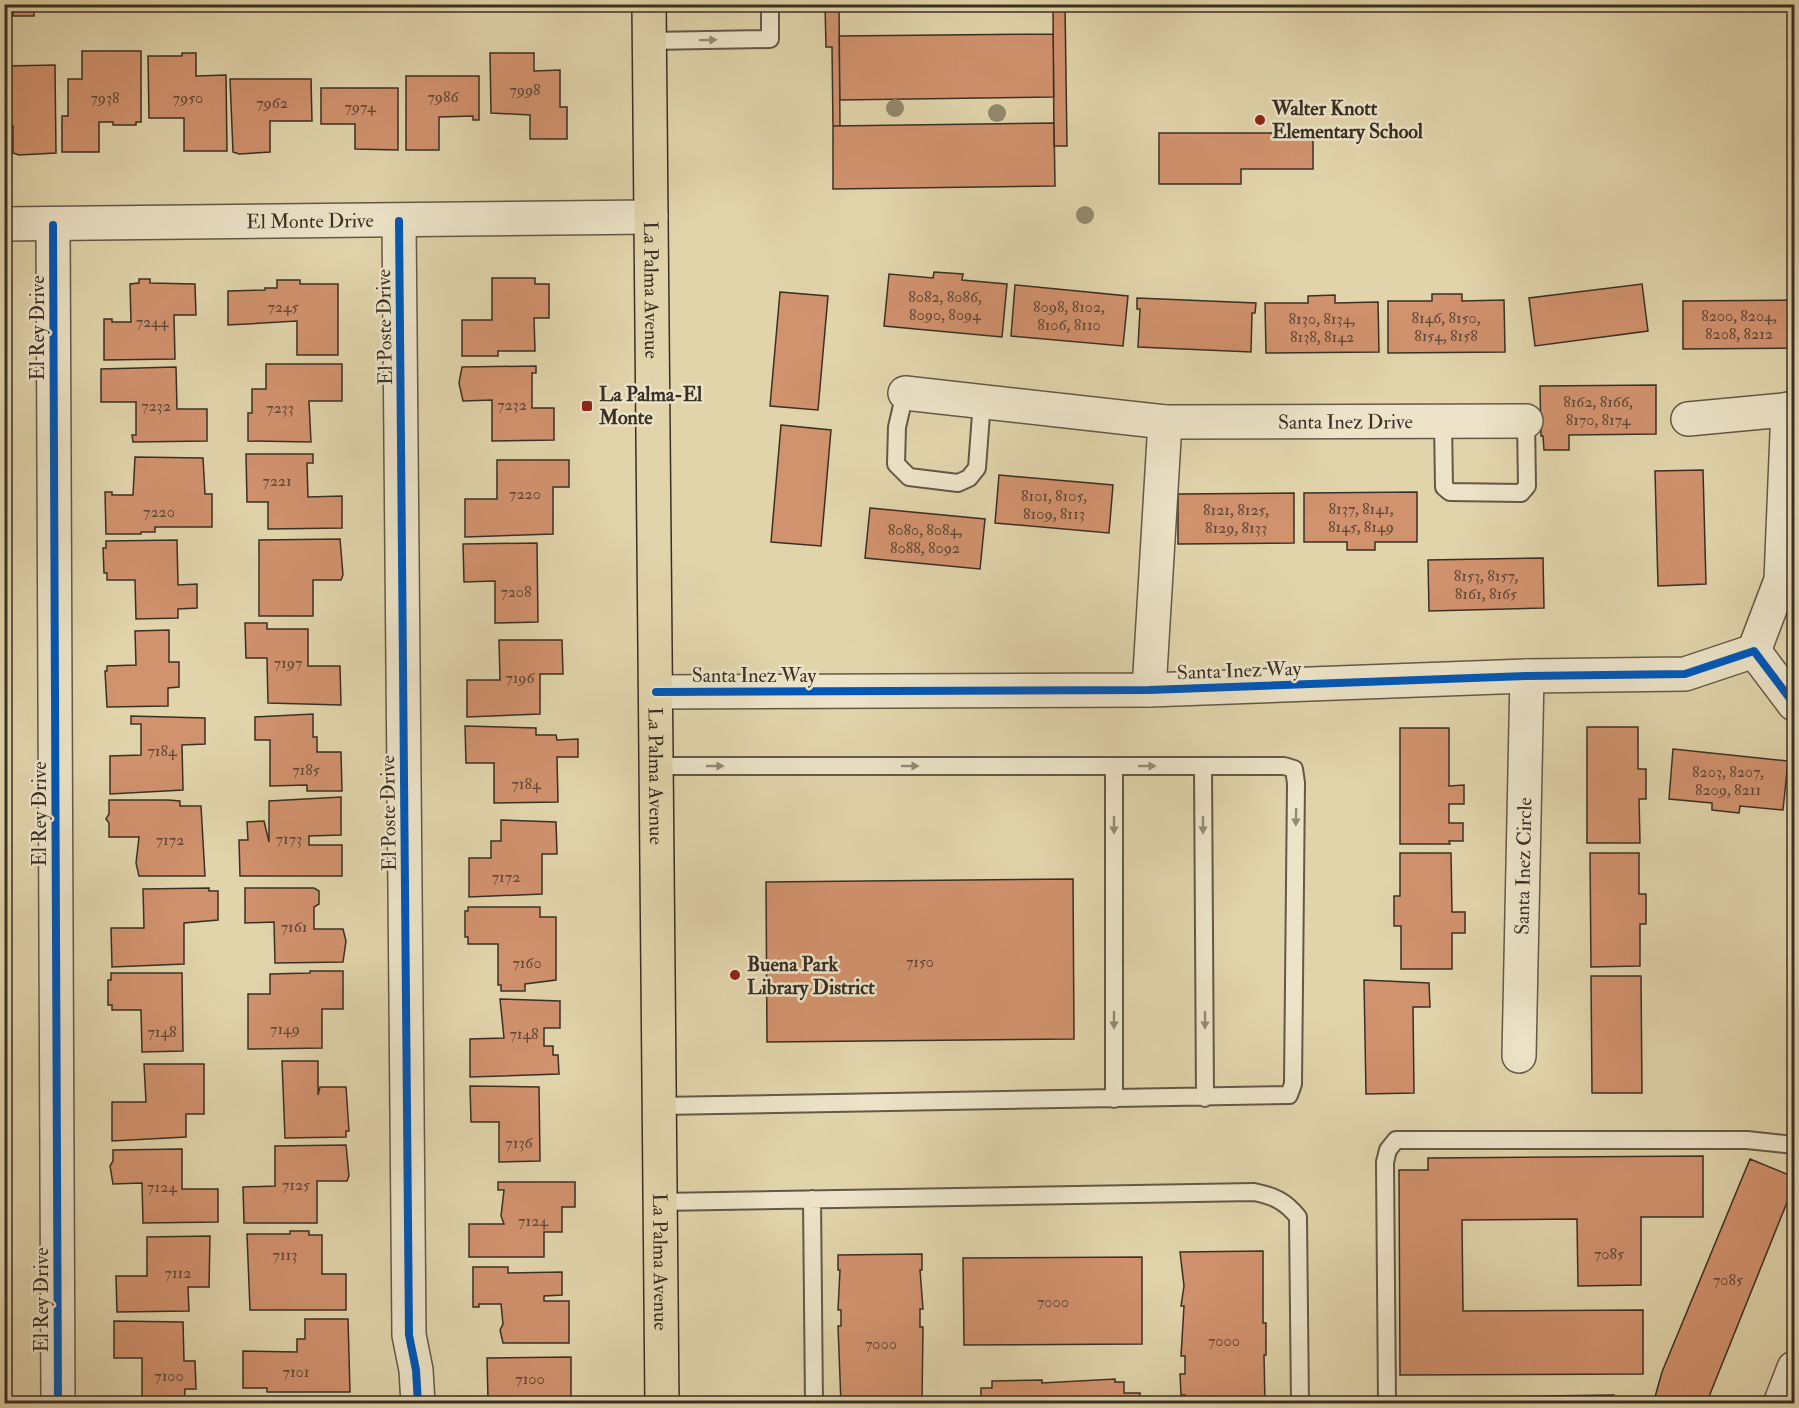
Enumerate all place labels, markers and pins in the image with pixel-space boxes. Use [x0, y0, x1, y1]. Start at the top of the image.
place label: Walter Knott Elementary School [1271, 96, 1424, 145]
marker: Walter Knott Elementary School [1253, 113, 1267, 127]
place label: La Palma-El Monte [598, 382, 703, 430]
marker: La Palma-El Monte [580, 399, 594, 413]
place label: Buena Park Library District [747, 952, 875, 1001]
marker: Buena Park Library District [728, 968, 742, 982]

